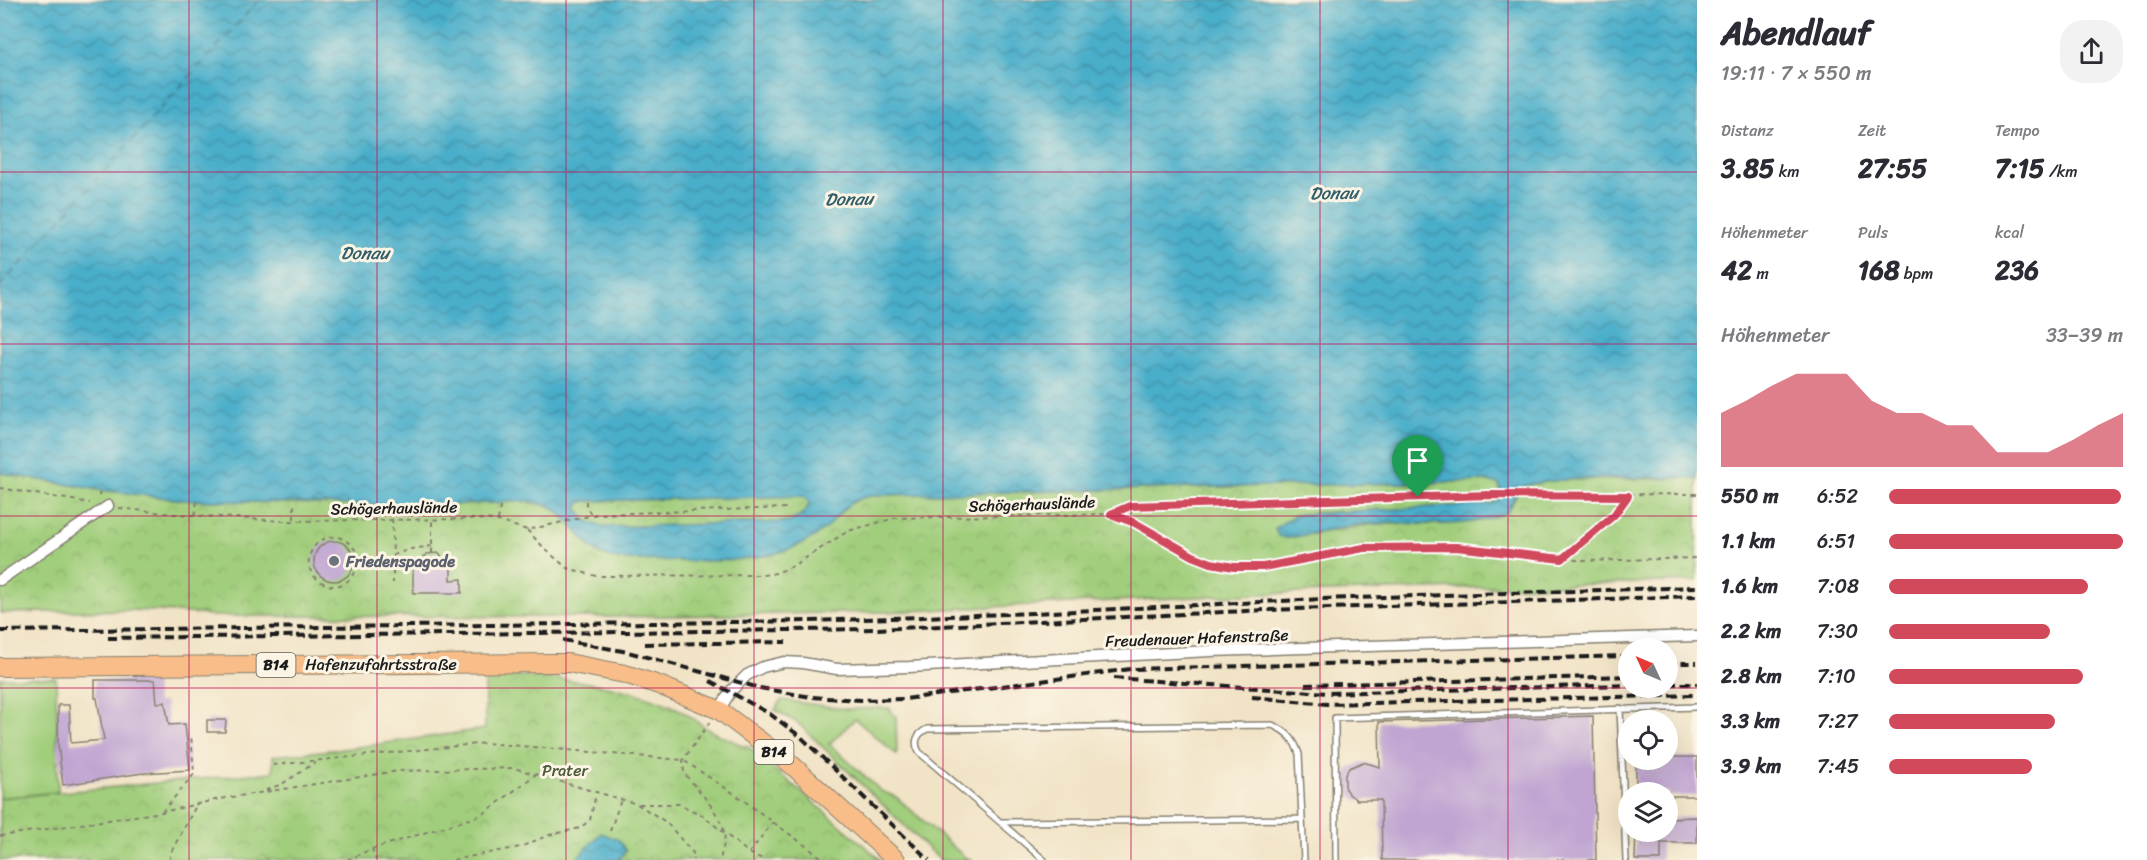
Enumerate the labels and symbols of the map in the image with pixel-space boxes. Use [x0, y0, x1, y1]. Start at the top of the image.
water label: Donau [1310, 177, 1361, 209]
water label: Donau [825, 183, 876, 215]
water label: Donau [341, 237, 391, 269]
pin [1392, 435, 1443, 497]
street label: Schögerhauslände [968, 487, 1096, 521]
street label: Schögerhauslände [330, 492, 458, 524]
place label: Friedenspagode [345, 547, 455, 576]
marker: Friedenspagode [327, 554, 341, 568]
street label: Freudenauer Hafenstraße [1105, 620, 1289, 656]
north arrow [1618, 638, 1678, 698]
street label: Hafenzufahrtsstraße [305, 650, 457, 679]
road number: B14 [256, 653, 296, 677]
road number: B14 [754, 740, 794, 764]
park label: Prater [542, 756, 589, 785]

